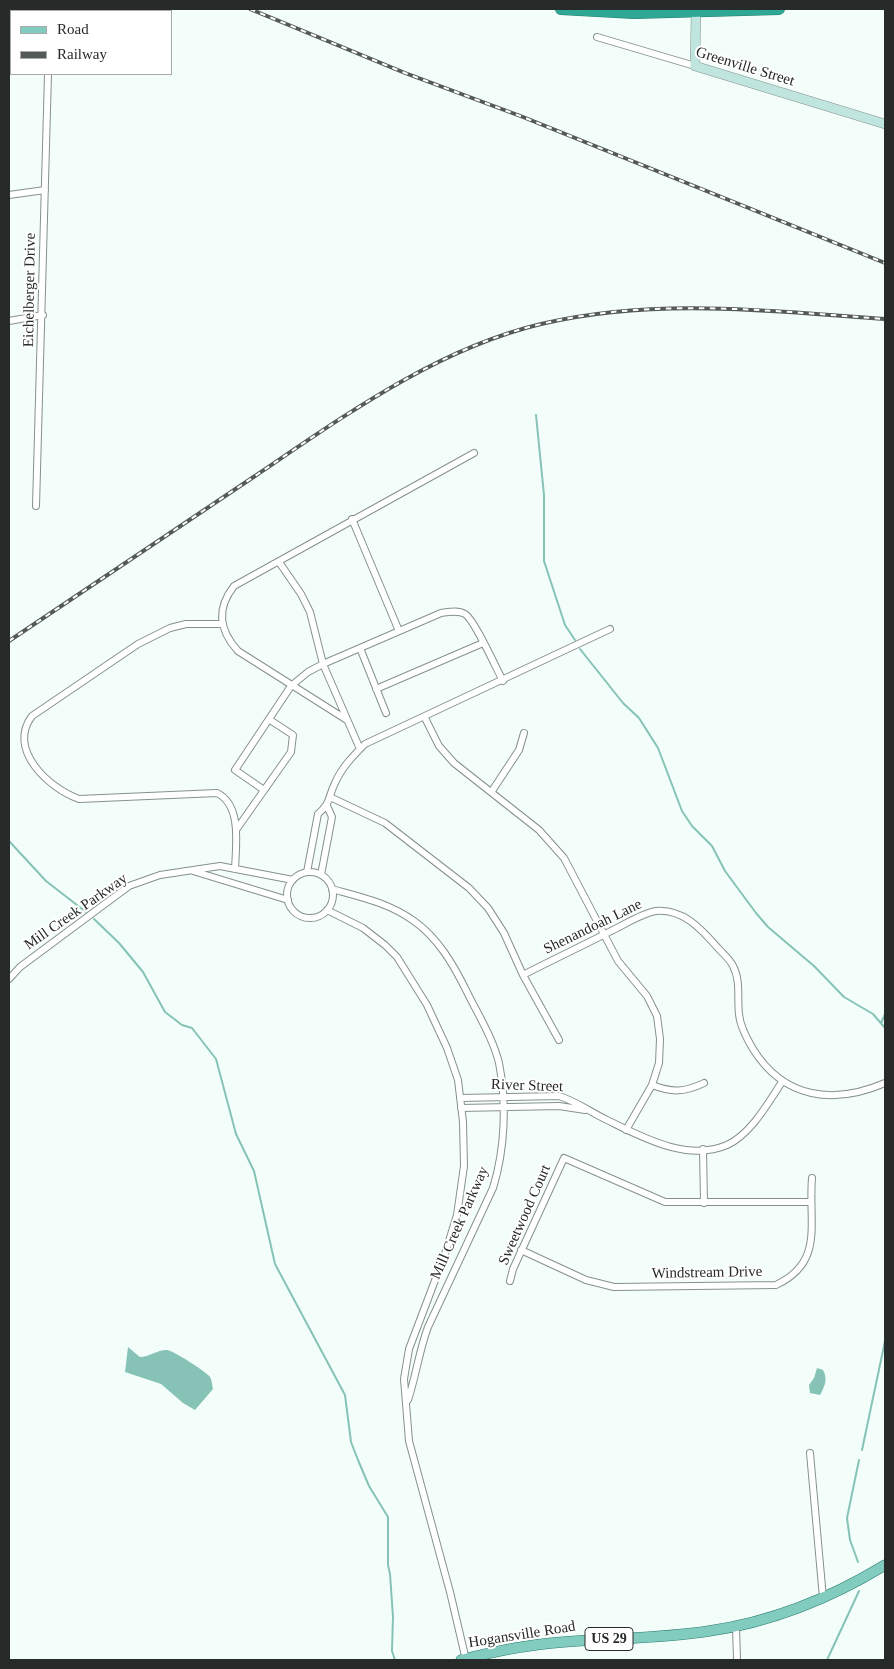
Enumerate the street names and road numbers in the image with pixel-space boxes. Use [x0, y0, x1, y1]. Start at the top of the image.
street label: Greenville Street [694, 43, 796, 91]
street label: Eichelberger Drive [20, 233, 40, 347]
street label: Mill Creek Parkway [21, 870, 131, 954]
street label: Shenandoah Lane [541, 895, 645, 959]
street label: River Street [491, 1076, 563, 1096]
street label: Sweetwood Court [495, 1162, 555, 1268]
street label: Mill Creek Parkway [427, 1164, 493, 1282]
street label: Windstream Drive [652, 1263, 762, 1283]
street label: Hogansville Road [467, 1618, 577, 1652]
road number: US 29 [585, 1628, 633, 1650]

